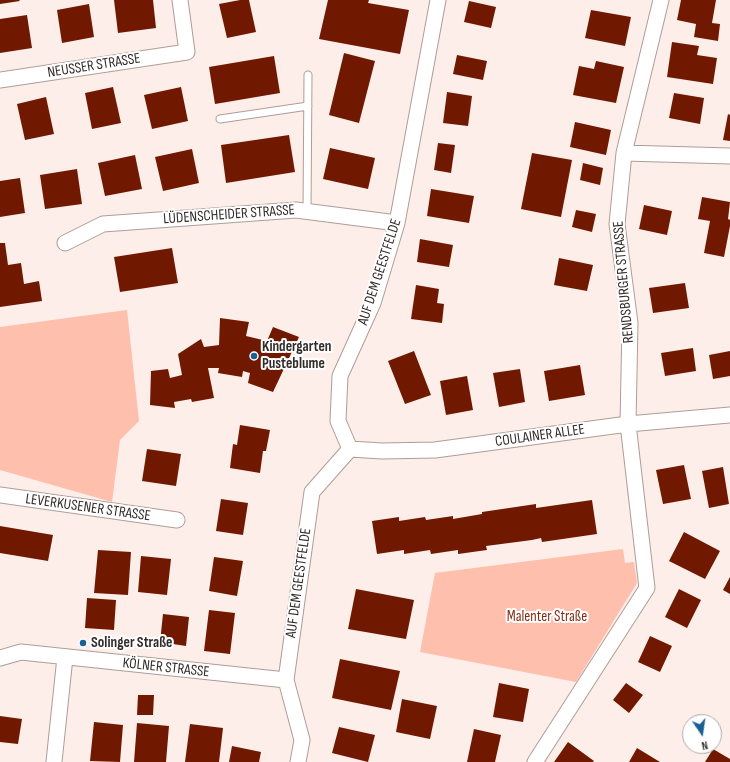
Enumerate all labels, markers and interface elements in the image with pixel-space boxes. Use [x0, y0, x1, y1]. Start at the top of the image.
street label: NEUSSER STRASSE [46, 50, 142, 82]
street label: LÜDENSCHEIDER STRASSE [163, 201, 295, 229]
street label: AUF DEM GEESTFELDE [354, 217, 406, 327]
street label: RENDSBURGER STRASSE [610, 220, 638, 344]
place label: Kindergarten Pusteblume [262, 338, 331, 373]
marker: Kindergarten Pusteblume [249, 351, 259, 361]
street label: COULAINER ALLEE [494, 421, 586, 451]
street label: LEVERKUSENER STRASSE [24, 490, 152, 526]
street label: AUF DEM GEESTFELDE [282, 527, 316, 639]
park label: Malenter Straße [507, 608, 587, 626]
place label: Solinger Straße [91, 634, 172, 652]
marker: Solinger Straße [78, 638, 88, 648]
street label: KÖLNER STRASSE [122, 654, 210, 682]
north arrow [682, 714, 722, 754]
text: N [700, 738, 709, 752]

